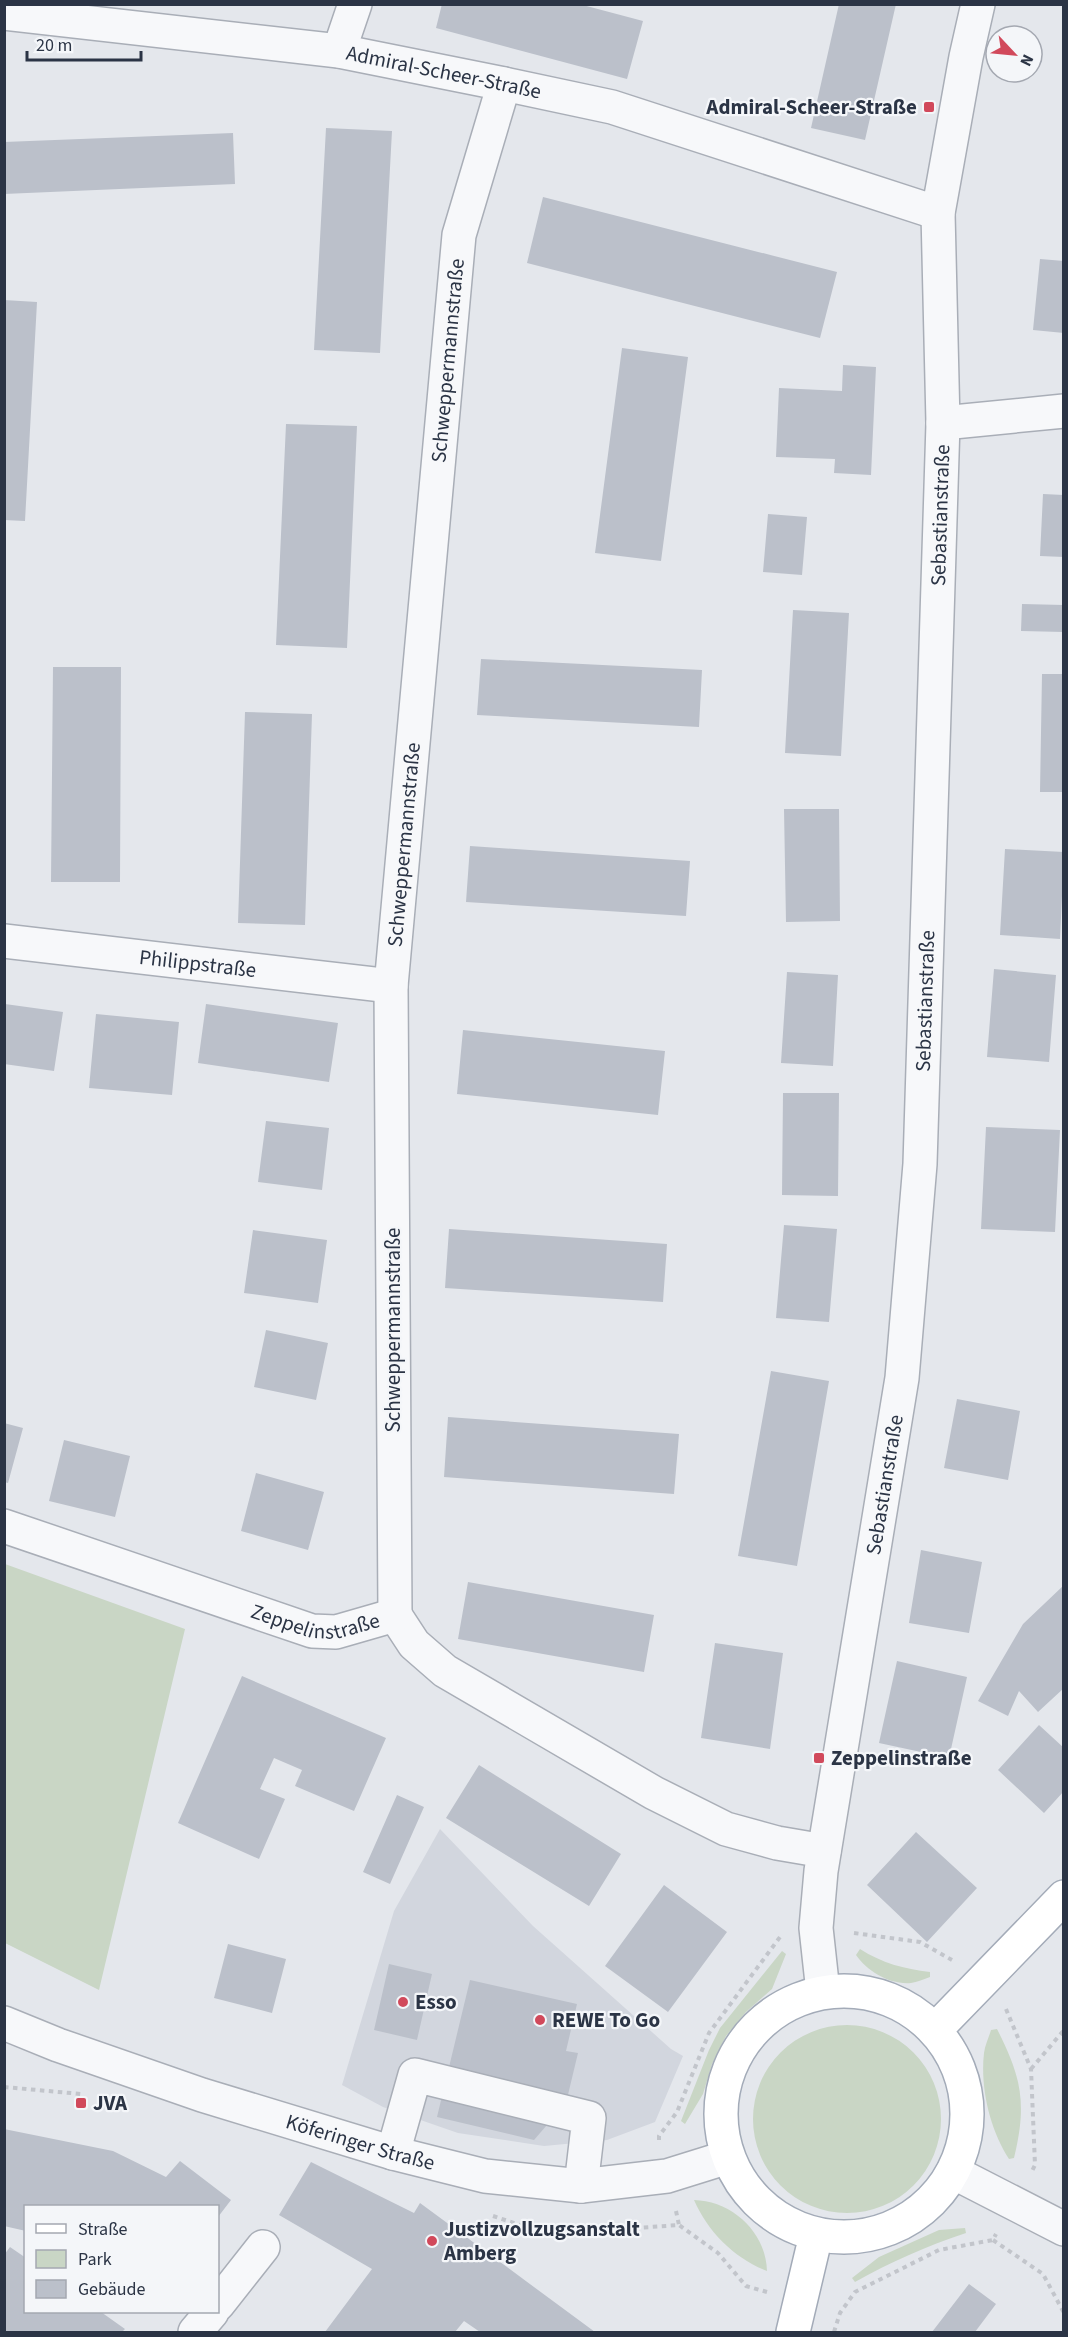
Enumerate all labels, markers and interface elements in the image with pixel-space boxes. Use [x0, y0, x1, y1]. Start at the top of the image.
scale bar [27, 24, 141, 62]
north arrow [984, 24, 1044, 84]
text: 20 m [36, 33, 72, 58]
street label: Admiral-Scheer-Straße [344, 38, 544, 107]
text: N [1014, 51, 1039, 70]
place label: Admiral-Scheer-Straße [705, 92, 917, 122]
marker: Admiral-Scheer-Straße [922, 100, 936, 114]
street label: Schweppermannstraße [423, 257, 472, 464]
street label: Sebastianstraße [923, 444, 957, 587]
street label: Schweppermannstraße [380, 741, 428, 948]
street label: Sebastianstraße [908, 930, 942, 1072]
street label: Philippstraße [137, 942, 258, 985]
street label: Schweppermannstraße [378, 1228, 408, 1433]
street label: Sebastianstraße [858, 1412, 911, 1557]
street label: Zeppelinstraße [247, 1596, 383, 1647]
place label: Zeppelinstraße [831, 1743, 972, 1773]
marker: Zeppelinstraße [812, 1751, 826, 1765]
place label: Esso [415, 1987, 457, 2017]
marker: Esso [396, 1995, 410, 2009]
place label: REWE To Go [552, 2005, 660, 2035]
marker: REWE To Go [533, 2013, 547, 2027]
place label: JVA [93, 2088, 128, 2118]
marker: JVA [74, 2096, 88, 2110]
street label: Köferinger Straße [282, 2106, 438, 2178]
legend [24, 2205, 219, 2313]
place label: Justizvollzugsanstalt Amberg [443, 2214, 640, 2268]
text: Straße [78, 2217, 128, 2242]
marker: Justizvollzugsanstalt Amberg [425, 2234, 439, 2248]
text: Park [78, 2247, 112, 2272]
text: Gebäude [78, 2277, 146, 2302]

